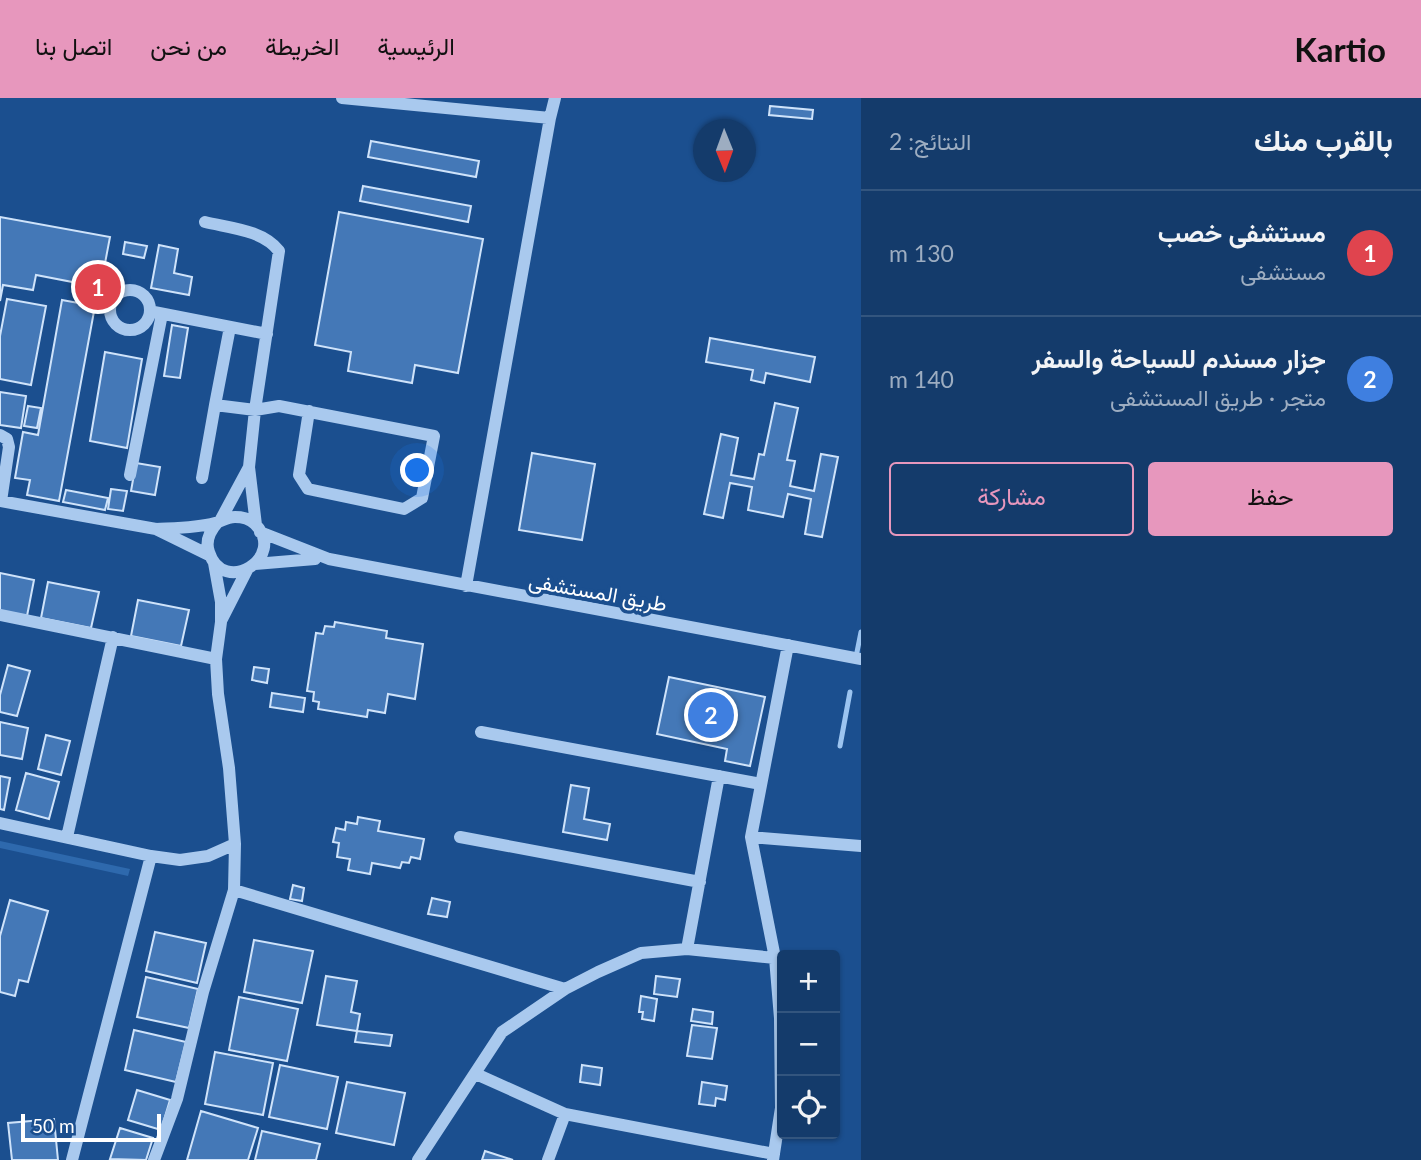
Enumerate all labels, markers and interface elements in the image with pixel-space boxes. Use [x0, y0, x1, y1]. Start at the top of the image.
text: Kartio [1294, 29, 1386, 69]
text: اتصل بنا [35, 31, 112, 60]
text: من نحن [150, 31, 227, 60]
text: الخريطة [265, 31, 339, 60]
text: الرئيسية [377, 31, 455, 60]
north arrow [693, 119, 756, 182]
text: بالقرب منك [1254, 121, 1393, 157]
text: النتائج: 2 [889, 127, 971, 155]
text: مستشفى خصب [1158, 216, 1326, 248]
text: 130 m [889, 239, 954, 267]
text: 1 [1363, 239, 1377, 267]
text: مستشفى [1240, 257, 1326, 285]
pin: 1 [75, 261, 121, 313]
text: جزار مسندم للسياحة والسفر [1032, 342, 1326, 374]
text: 140 m [889, 365, 954, 393]
text: 2 [1363, 365, 1377, 393]
text: متجر · طريق المستشفى [1110, 383, 1326, 411]
your location [400, 453, 434, 487]
button: مشاركة [889, 462, 1134, 536]
button: حفظ [1148, 462, 1393, 536]
street label: طريق المستشفى [527, 567, 669, 617]
pin: 2 [688, 689, 734, 741]
map controls [777, 950, 840, 1139]
button: + [777, 950, 840, 1013]
button: − [777, 1013, 840, 1076]
button: locate [777, 1076, 840, 1139]
scale bar [21, 1111, 161, 1143]
text: 50 m [32, 1114, 75, 1137]

